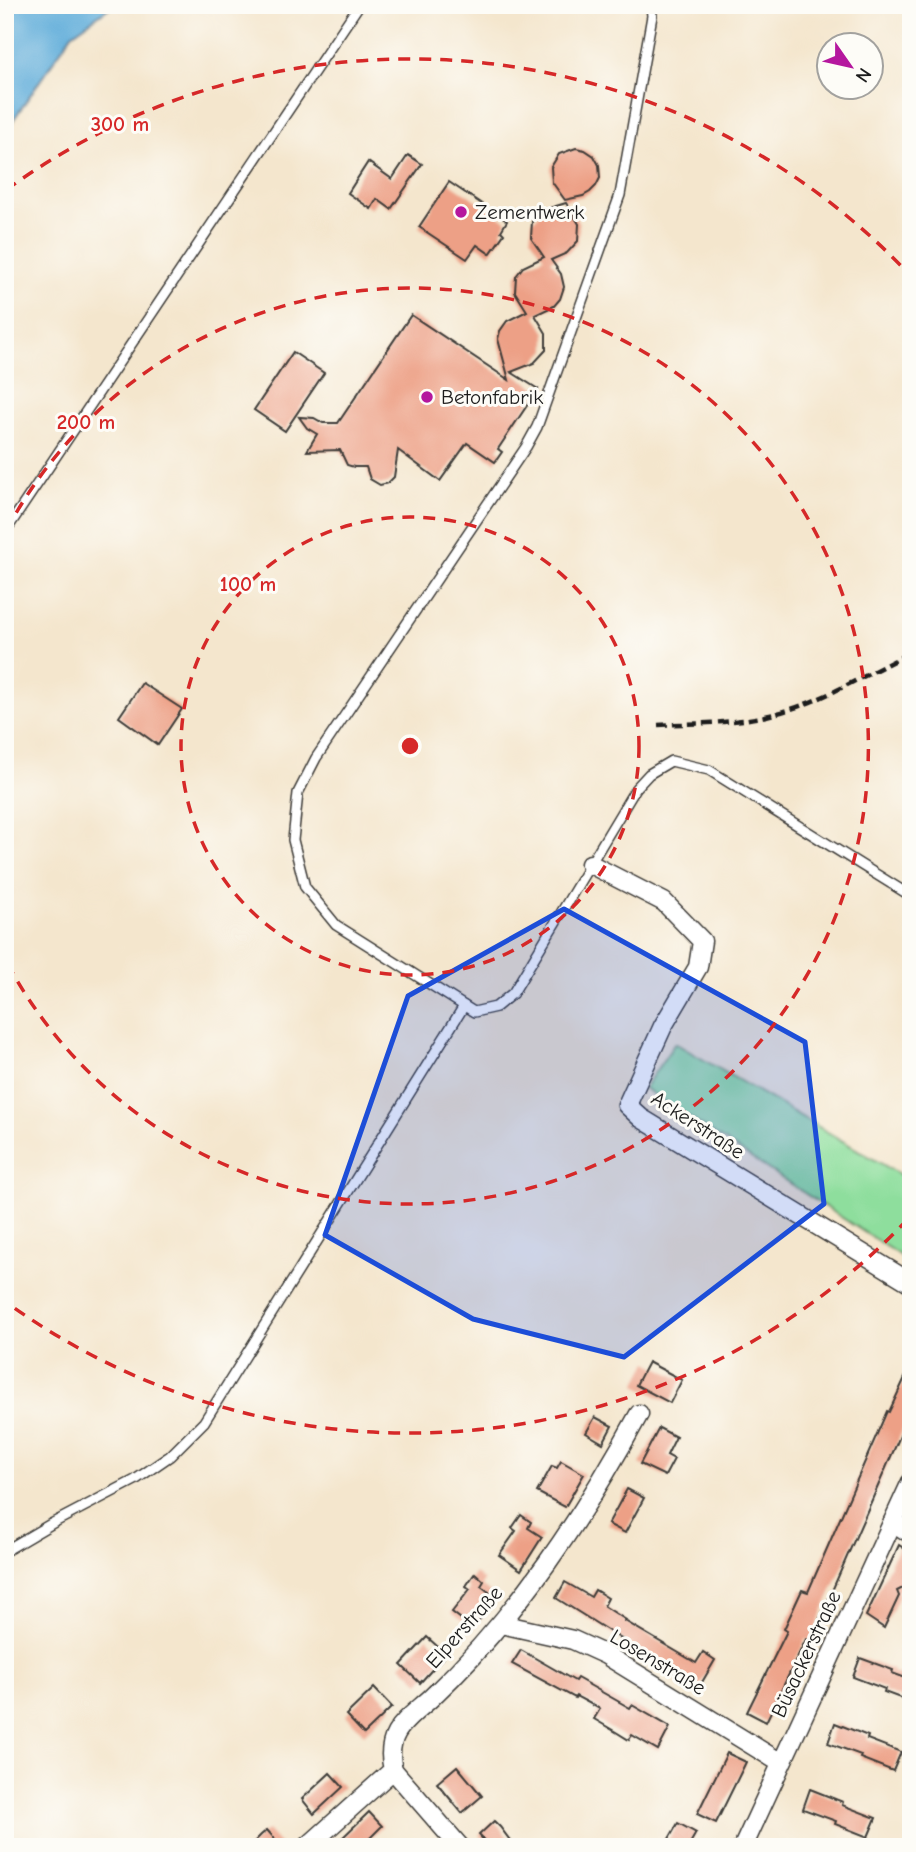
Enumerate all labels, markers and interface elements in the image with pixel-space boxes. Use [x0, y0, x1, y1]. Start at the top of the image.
north arrow [814, 32, 884, 102]
text: N [851, 64, 876, 86]
text: 300 m [91, 112, 149, 136]
place label: Zementwerk [475, 200, 584, 224]
marker: Zementwerk [453, 204, 469, 220]
place label: Betonfabrik [441, 385, 543, 409]
marker: Betonfabrik [419, 389, 435, 405]
text: 200 m [57, 410, 115, 434]
text: 100 m [220, 572, 276, 596]
centre of rings [398, 734, 422, 758]
street label: Ackerstraße [647, 1086, 749, 1164]
street label: Elperstraße [421, 1581, 507, 1673]
street label: Büsackerstraße [766, 1587, 846, 1721]
street label: Losenstraße [606, 1624, 710, 1700]

